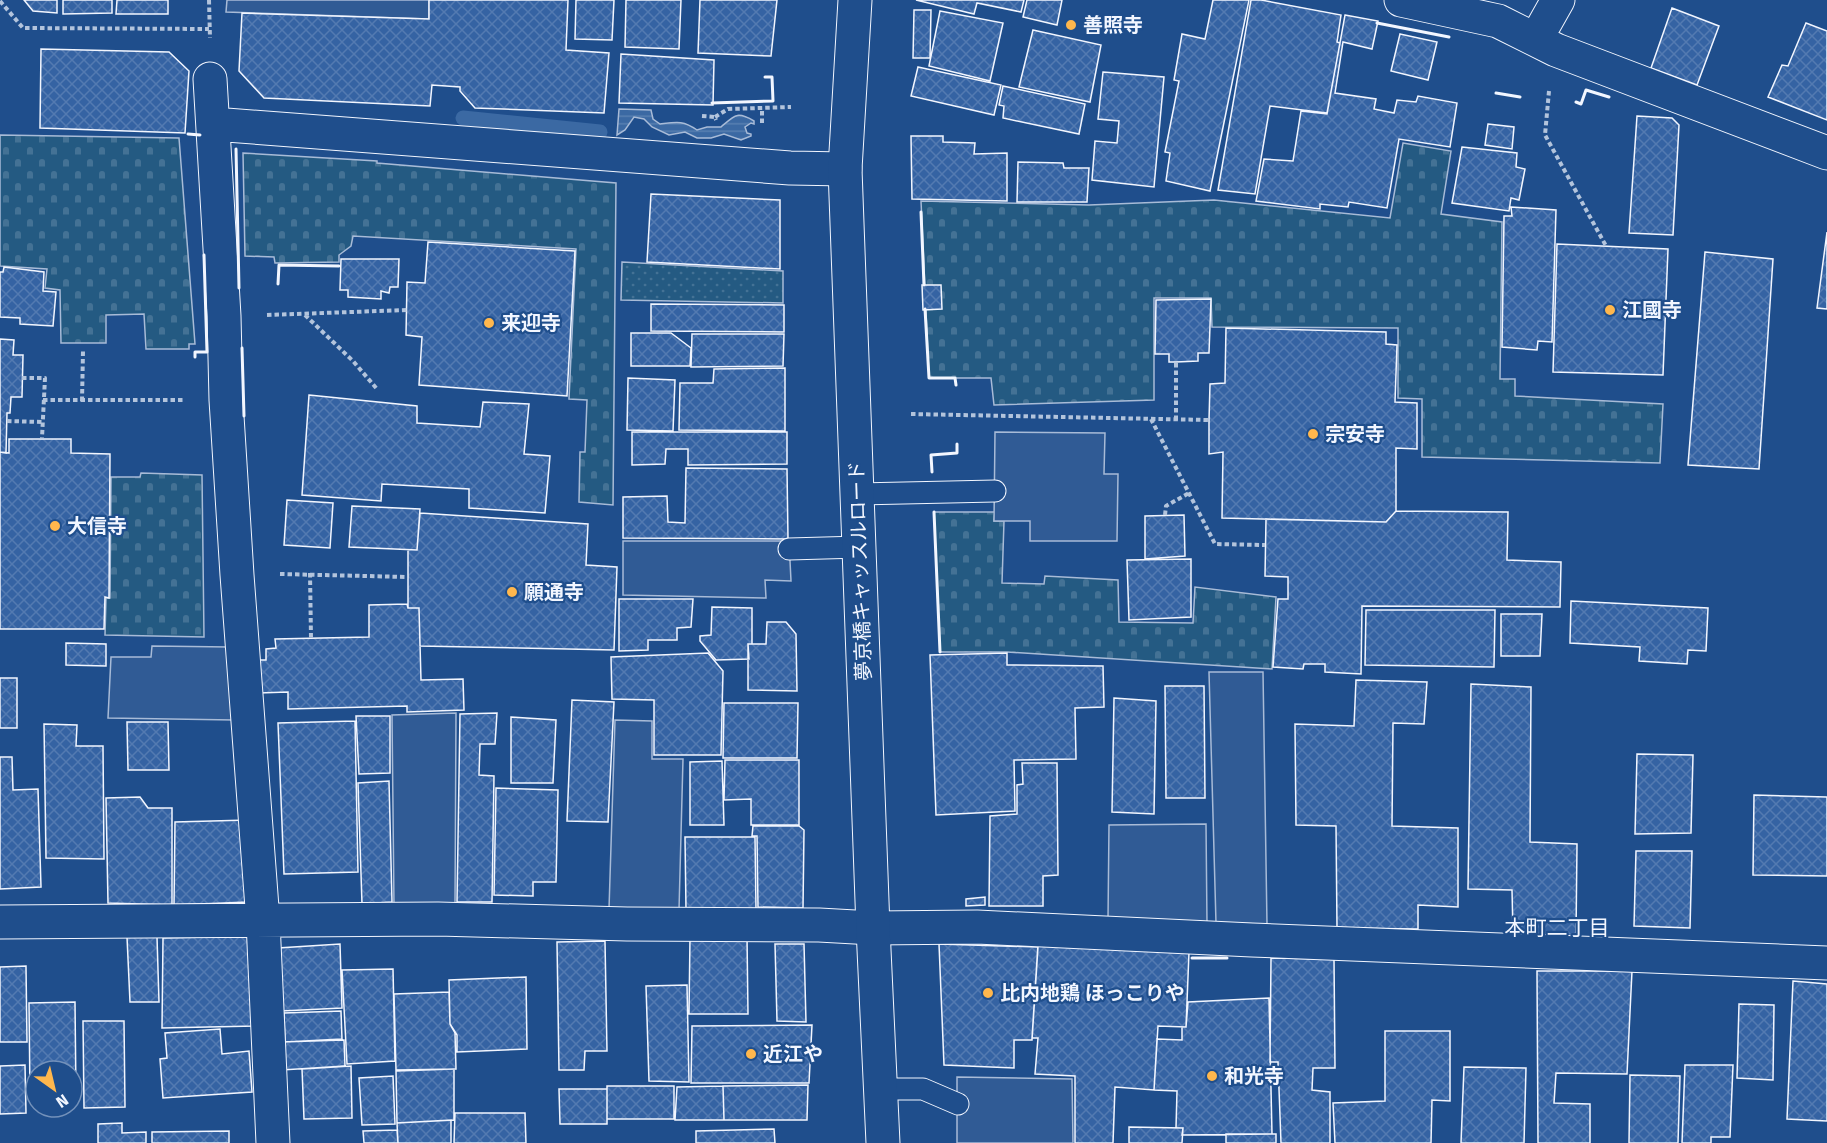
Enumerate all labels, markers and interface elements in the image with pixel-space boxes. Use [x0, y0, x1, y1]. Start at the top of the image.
place label: 善照寺 [1083, 13, 1143, 37]
marker: 善照寺 [1064, 18, 1078, 32]
place label: 江國寺 [1622, 298, 1682, 322]
marker: 江國寺 [1603, 303, 1617, 317]
place label: 来迎寺 [501, 311, 561, 335]
marker: 来迎寺 [482, 316, 496, 330]
place label: 宗安寺 [1325, 422, 1385, 446]
marker: 宗安寺 [1306, 427, 1320, 441]
street label: 夢京橋キャッスルロード [844, 461, 876, 681]
place label: 大信寺 [67, 514, 127, 538]
marker: 大信寺 [48, 519, 62, 533]
place label: 願通寺 [524, 580, 584, 604]
marker: 願通寺 [505, 585, 519, 599]
district label: 本町二丁目 [1505, 915, 1610, 941]
place label: 比内地鶏 ほっこりや [1000, 981, 1185, 1005]
marker: 比内地鶏 ほっこりや [981, 986, 995, 1000]
place label: 近江や [763, 1042, 823, 1066]
marker: 近江や [744, 1047, 758, 1061]
north arrow [24, 1059, 84, 1119]
place label: 和光寺 [1224, 1064, 1284, 1088]
marker: 和光寺 [1205, 1069, 1219, 1083]
text: N [52, 1090, 72, 1112]

